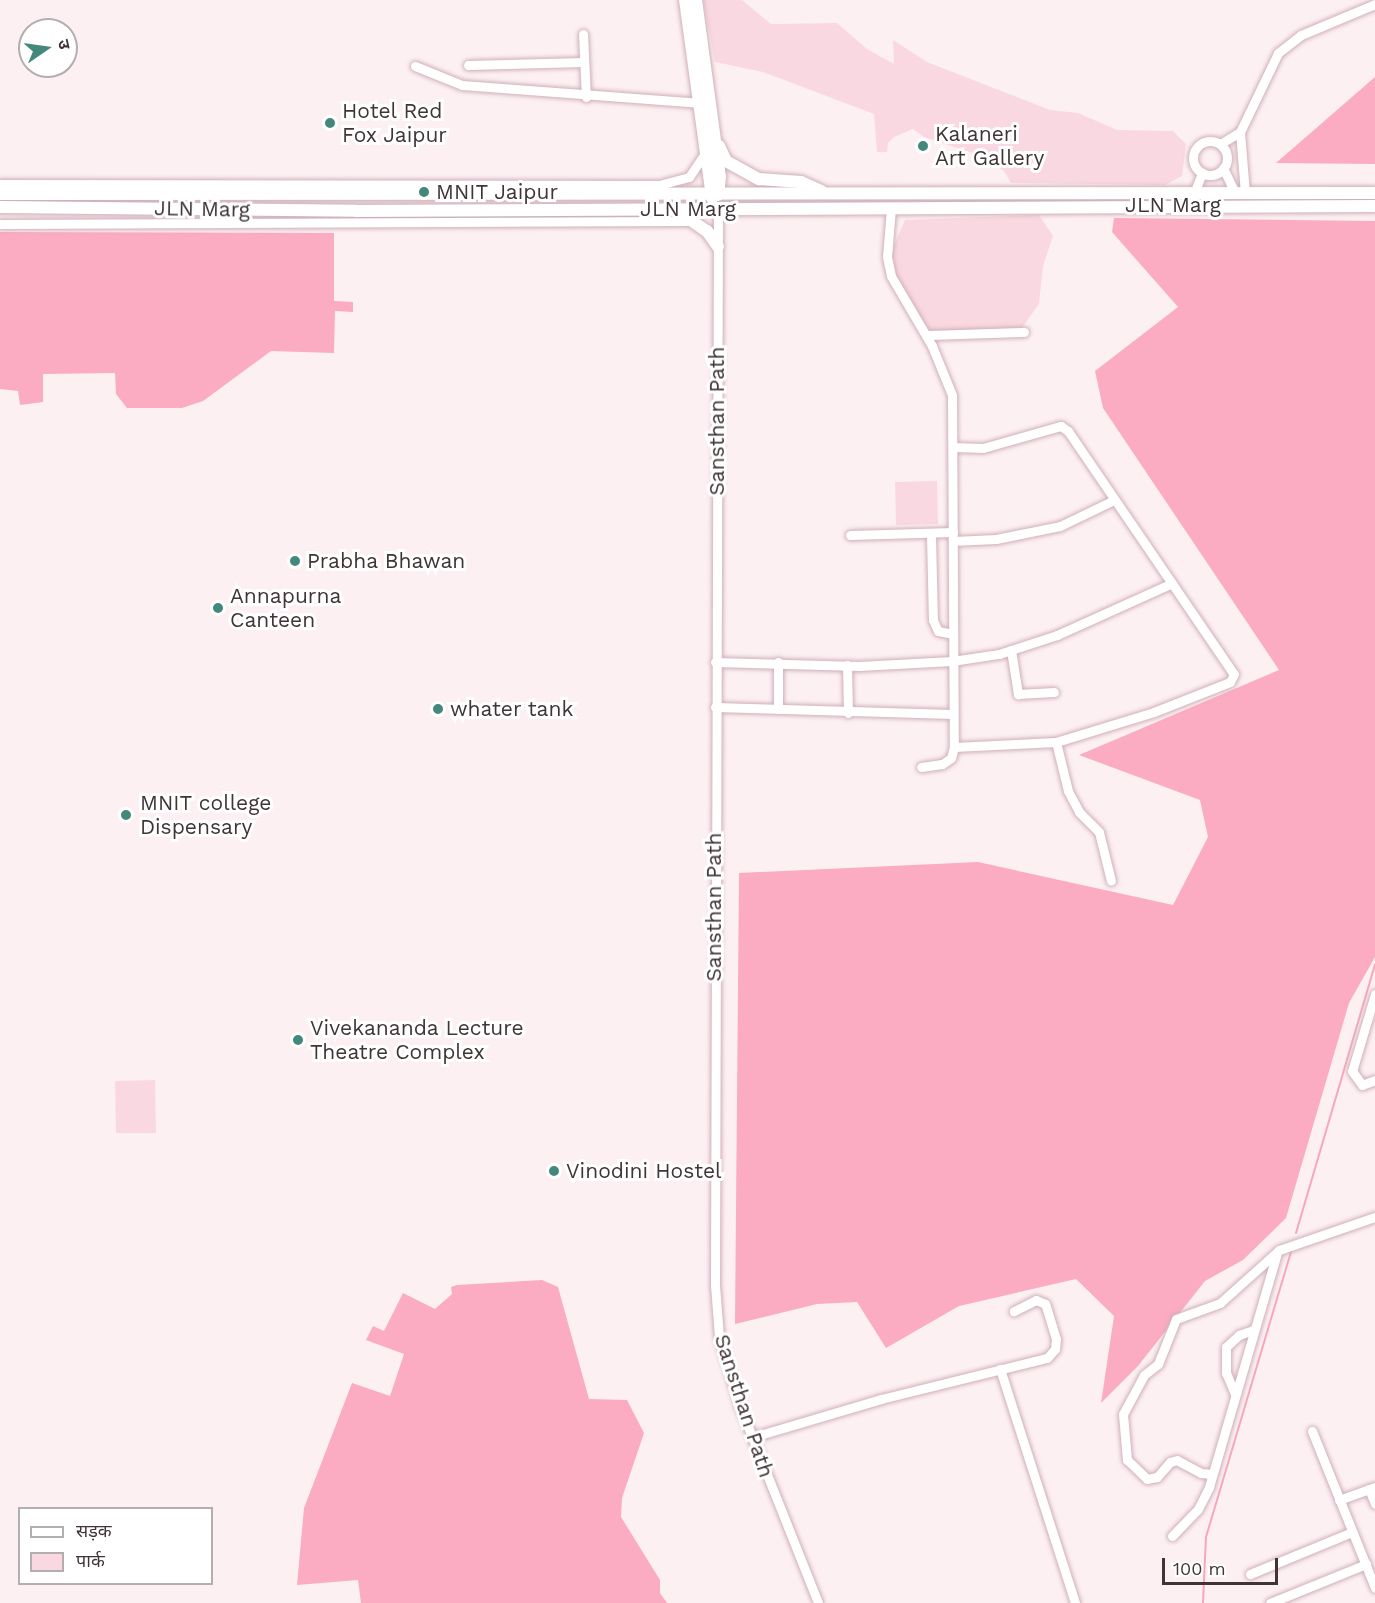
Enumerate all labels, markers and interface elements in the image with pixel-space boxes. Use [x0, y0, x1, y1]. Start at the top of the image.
north arrow [18, 18, 78, 78]
text: उ [54, 38, 74, 51]
place label: Hotel Red Fox Jaipur [342, 98, 448, 148]
marker: Hotel Red Fox Jaipur [323, 116, 337, 130]
place label: Kalaneri Art Gallery [935, 121, 1044, 171]
marker: Kalaneri Art Gallery [916, 139, 930, 153]
place label: MNIT Jaipur [436, 179, 559, 205]
marker: MNIT Jaipur [417, 185, 431, 199]
street label: JLN Marg [1125, 192, 1221, 218]
street label: JLN Marg [154, 196, 250, 222]
street label: JLN Marg [640, 196, 736, 222]
street label: Sansthan Path [704, 346, 730, 496]
place label: Prabha Bhawan [307, 548, 466, 574]
marker: Prabha Bhawan [288, 554, 302, 568]
place label: Annapurna Canteen [230, 583, 341, 633]
marker: Annapurna Canteen [211, 601, 225, 615]
place label: whater tank [450, 696, 574, 722]
marker: whater tank [431, 702, 445, 716]
place label: MNIT college Dispensary [140, 790, 272, 840]
marker: MNIT college Dispensary [117, 806, 135, 824]
street label: Sansthan Path [701, 832, 727, 982]
place label: Vivekananda Lecture Theatre Complex [310, 1015, 524, 1065]
marker: Vivekananda Lecture Theatre Complex [291, 1033, 305, 1047]
place label: Vinodini Hostel [566, 1158, 722, 1184]
marker: Vinodini Hostel [547, 1164, 561, 1178]
street label: Sansthan Path [709, 1331, 779, 1481]
legend [18, 1507, 213, 1585]
text: सड़क [76, 1520, 112, 1541]
scale bar [1165, 1546, 1280, 1584]
text: पार्क [76, 1550, 105, 1571]
text: 100 m [1173, 1558, 1226, 1579]

